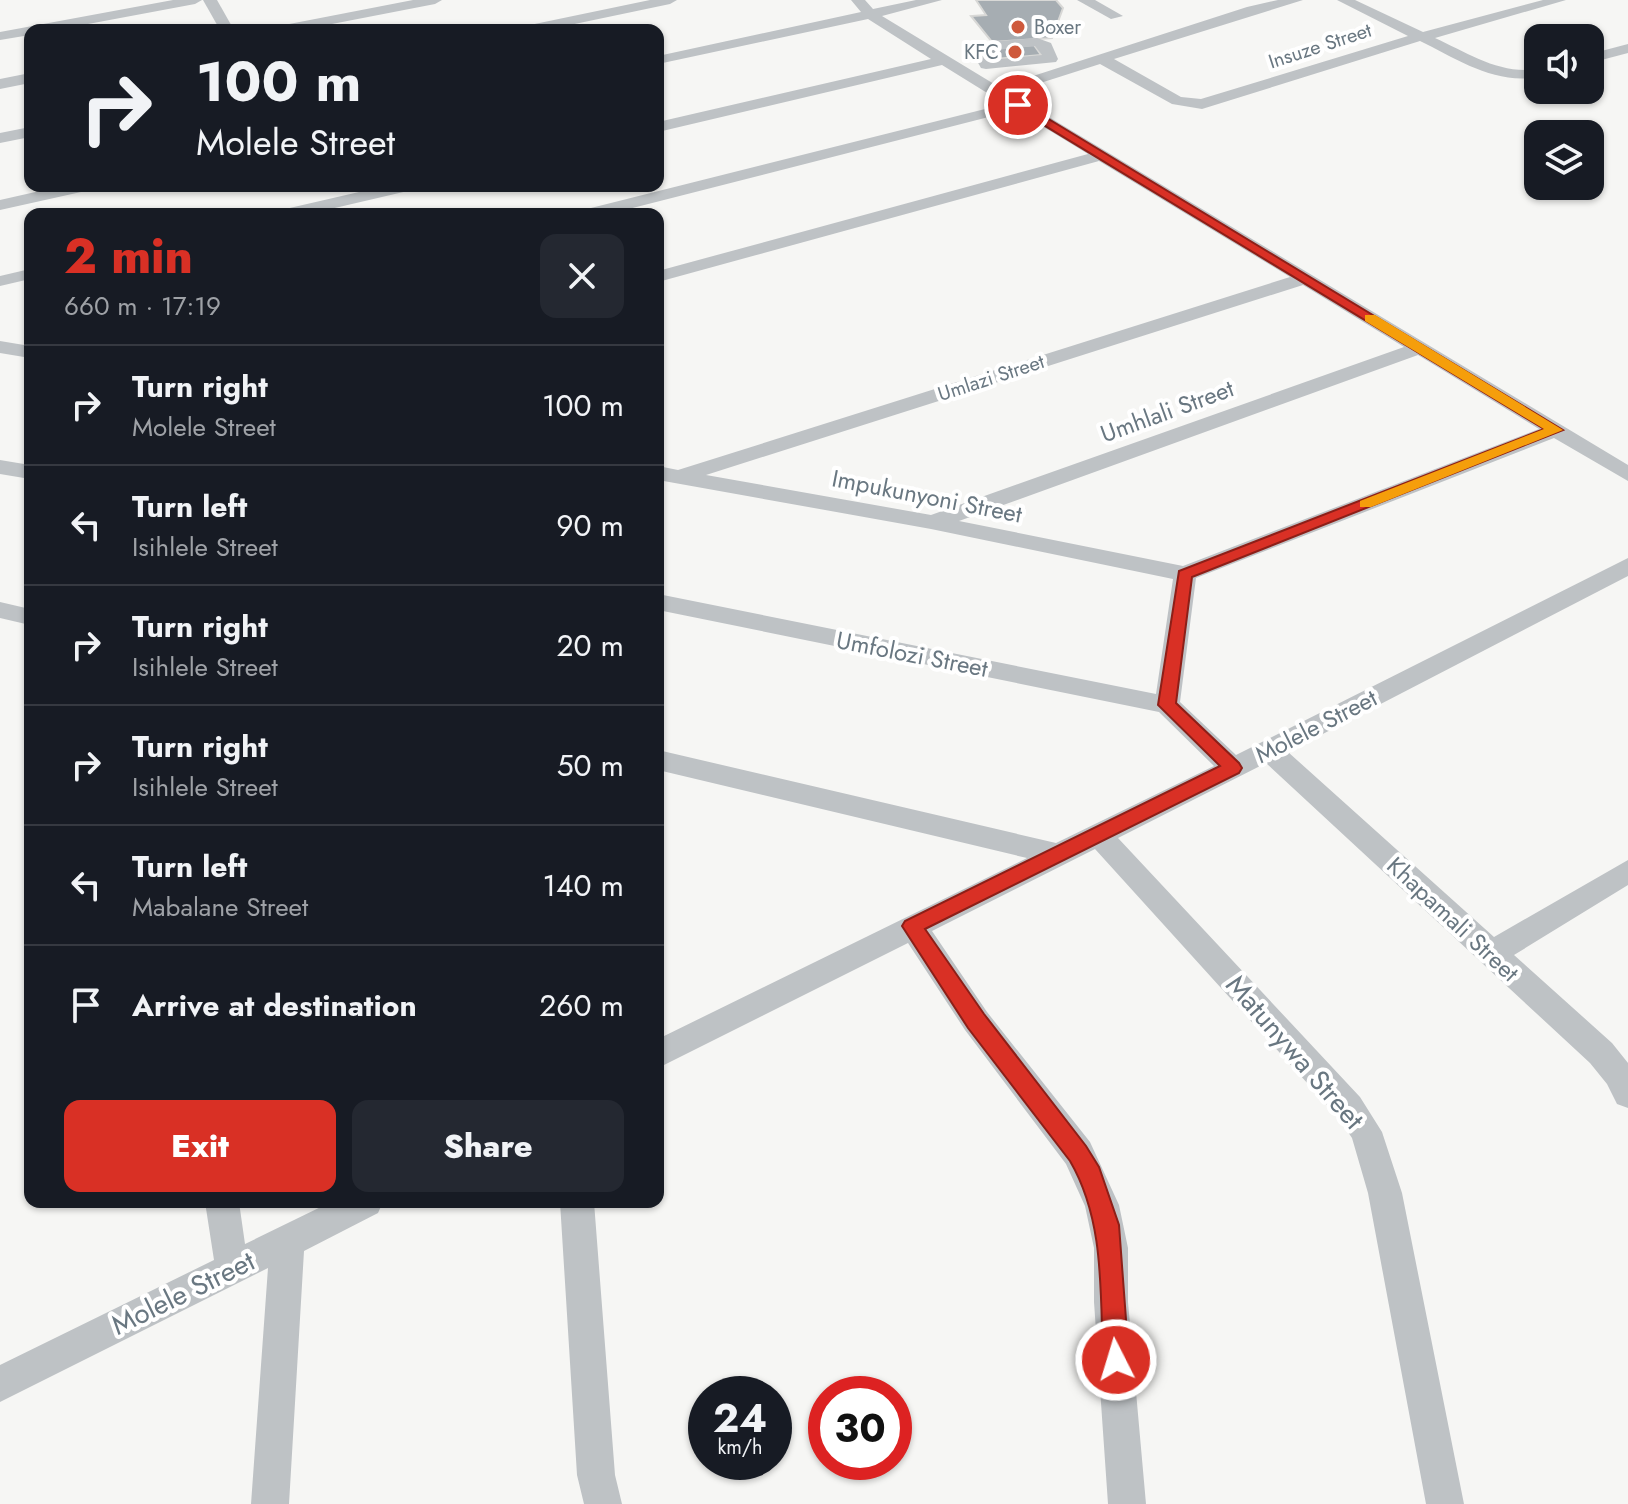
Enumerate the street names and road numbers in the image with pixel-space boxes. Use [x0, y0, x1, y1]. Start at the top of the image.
street label: Insuze Street [1265, 16, 1375, 76]
street label: Umlazi Street [934, 347, 1048, 409]
street label: Umhlali Street [1095, 371, 1239, 451]
street label: Impukunyoni Street [829, 460, 1025, 532]
street label: Umfolozi Street [833, 622, 991, 686]
street label: Molele Street [1249, 680, 1383, 772]
street label: Khapamali Street [1379, 848, 1527, 990]
street label: Matunywa Street [1216, 966, 1374, 1138]
street label: Molele Street [104, 1241, 262, 1345]

